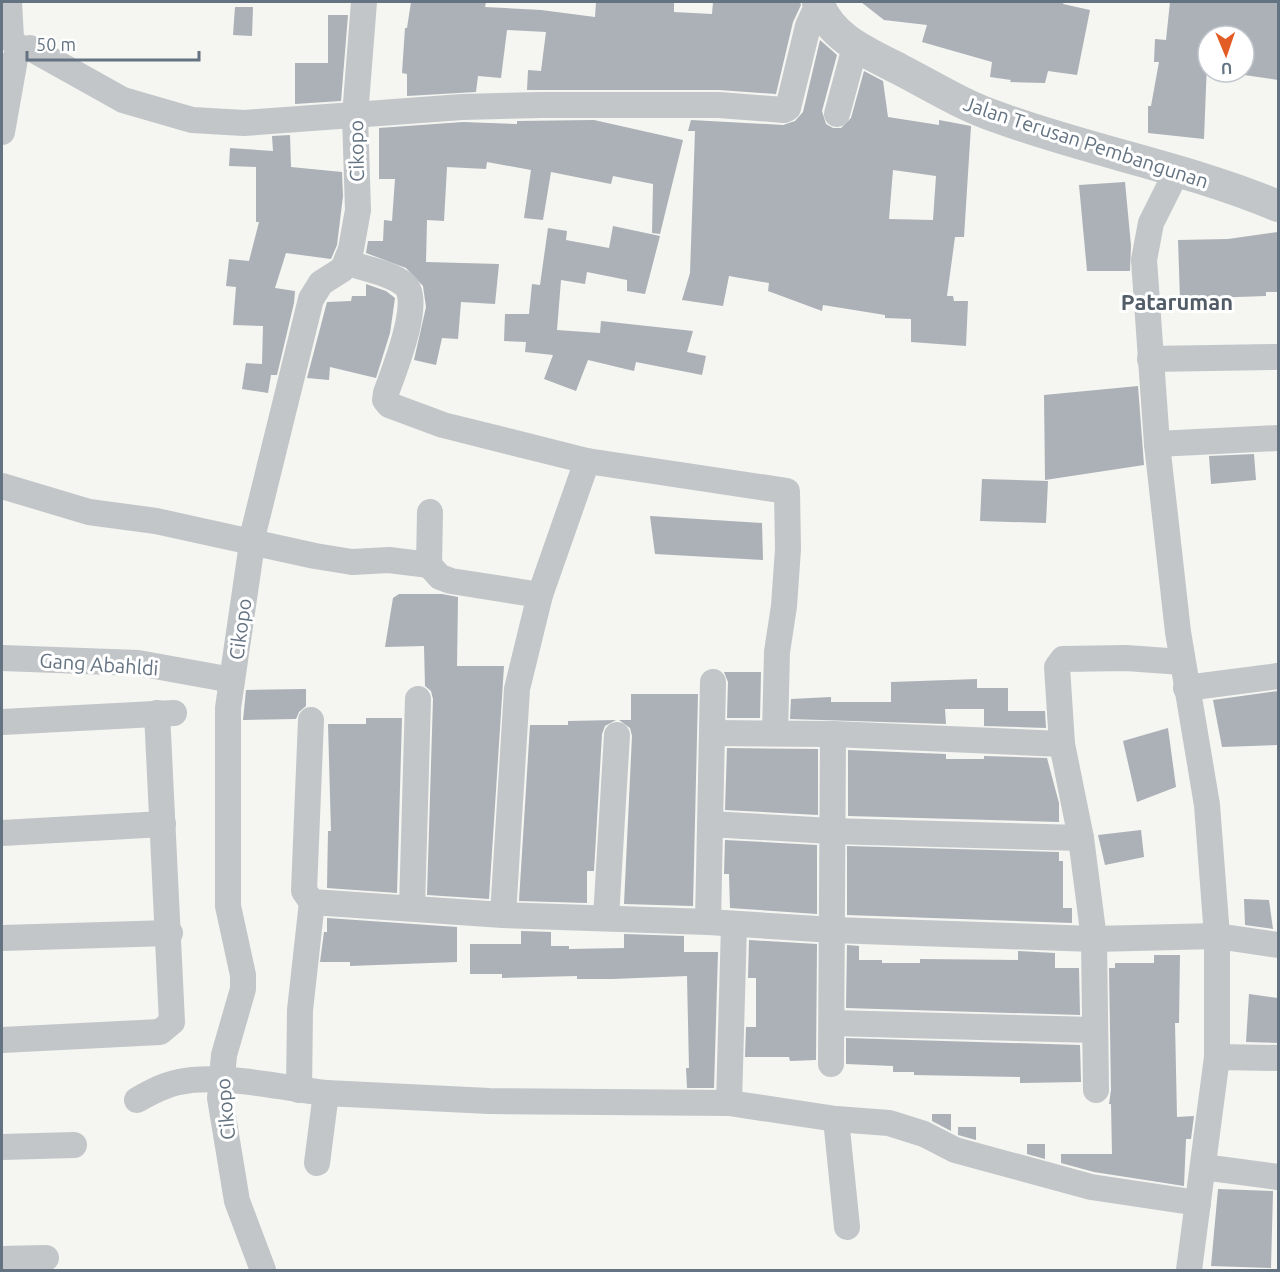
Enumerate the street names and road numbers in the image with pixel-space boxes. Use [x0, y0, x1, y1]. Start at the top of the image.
street label: Jalan Terusan Pembangunan [961, 91, 1211, 193]
street label: Cikopo [344, 120, 368, 182]
street label: Cikopo [224, 597, 256, 661]
street label: Gang Abahldi [39, 648, 159, 680]
street label: Cikopo [211, 1077, 239, 1141]

